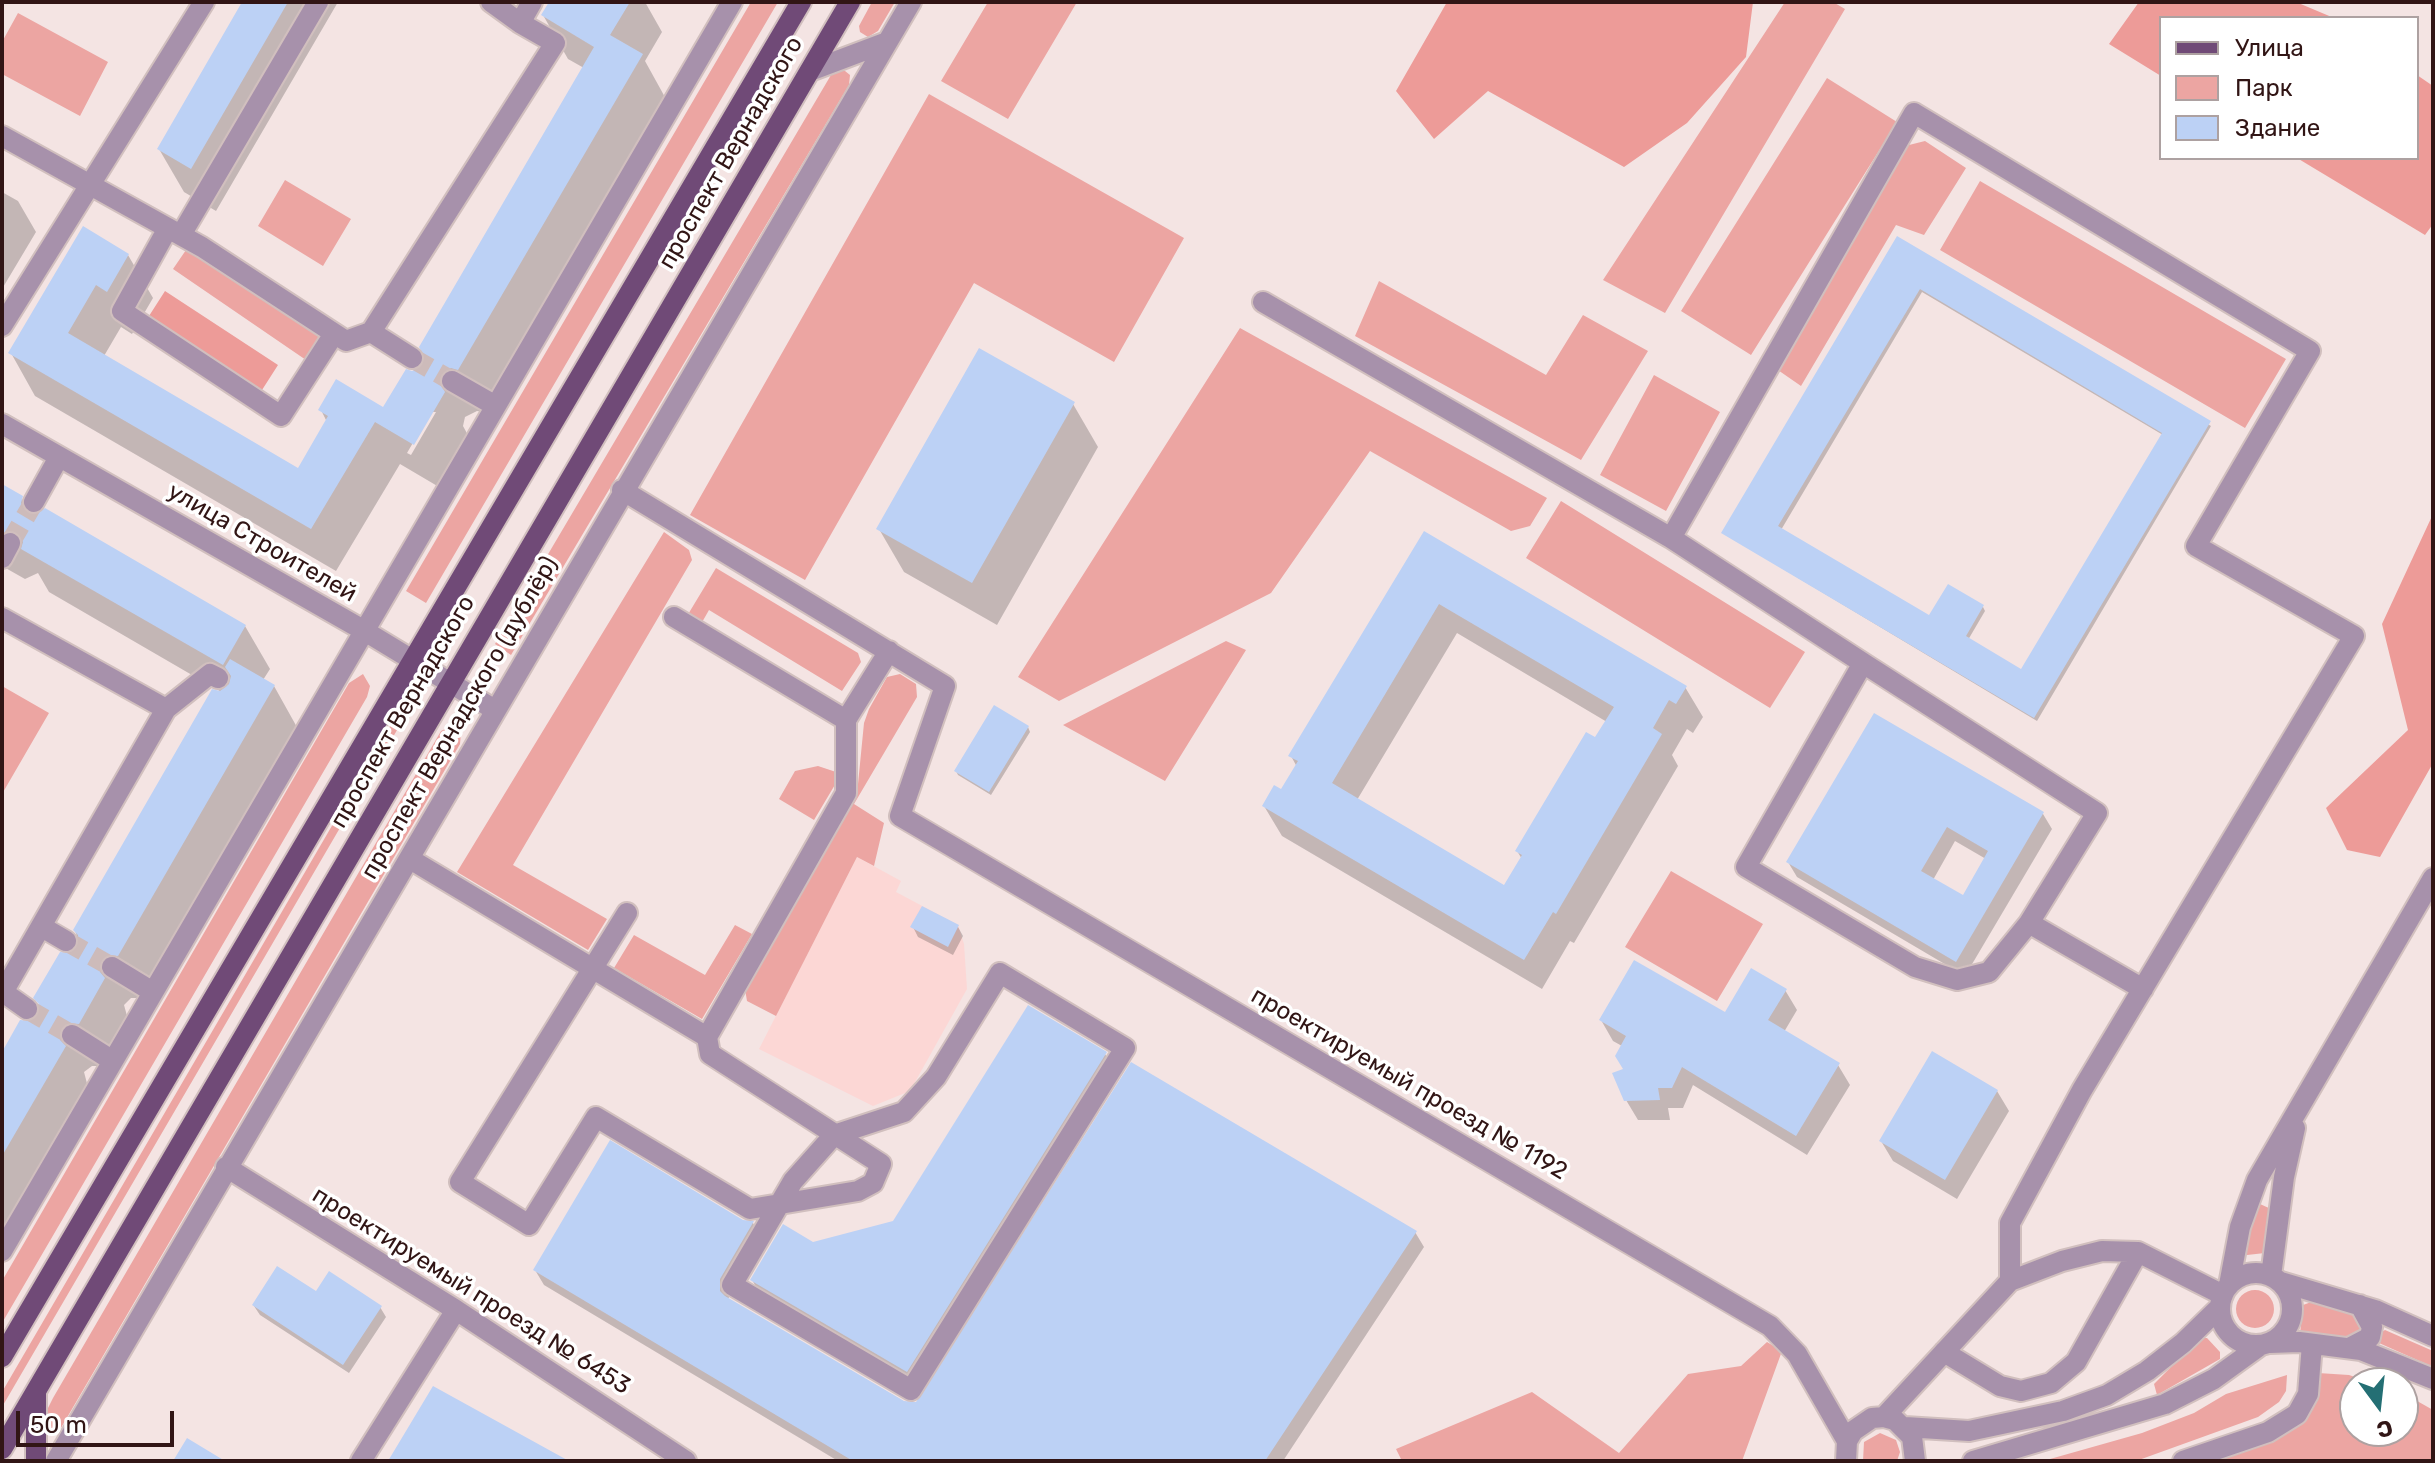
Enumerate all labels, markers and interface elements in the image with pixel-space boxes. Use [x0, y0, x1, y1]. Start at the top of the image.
legend [2159, 16, 2419, 160]
street label: проспект Вернадского [653, 32, 809, 274]
text: Улица [2235, 34, 2304, 62]
text: Парк [2235, 74, 2293, 102]
text: Здание [2235, 114, 2320, 142]
street label: улица Строителей [162, 477, 362, 609]
street label: проспект Вернадского (дублёр) [356, 552, 564, 884]
street label: проспект Вернадского [325, 591, 481, 833]
street label: проектируемый проезд № 1192 [1246, 981, 1572, 1187]
street label: проектируемый проезд № 6453 [307, 1181, 635, 1401]
north arrow [2339, 1367, 2419, 1447]
scale bar [20, 1395, 178, 1445]
text: 50 m [30, 1411, 87, 1439]
text: С [2374, 1414, 2396, 1444]

